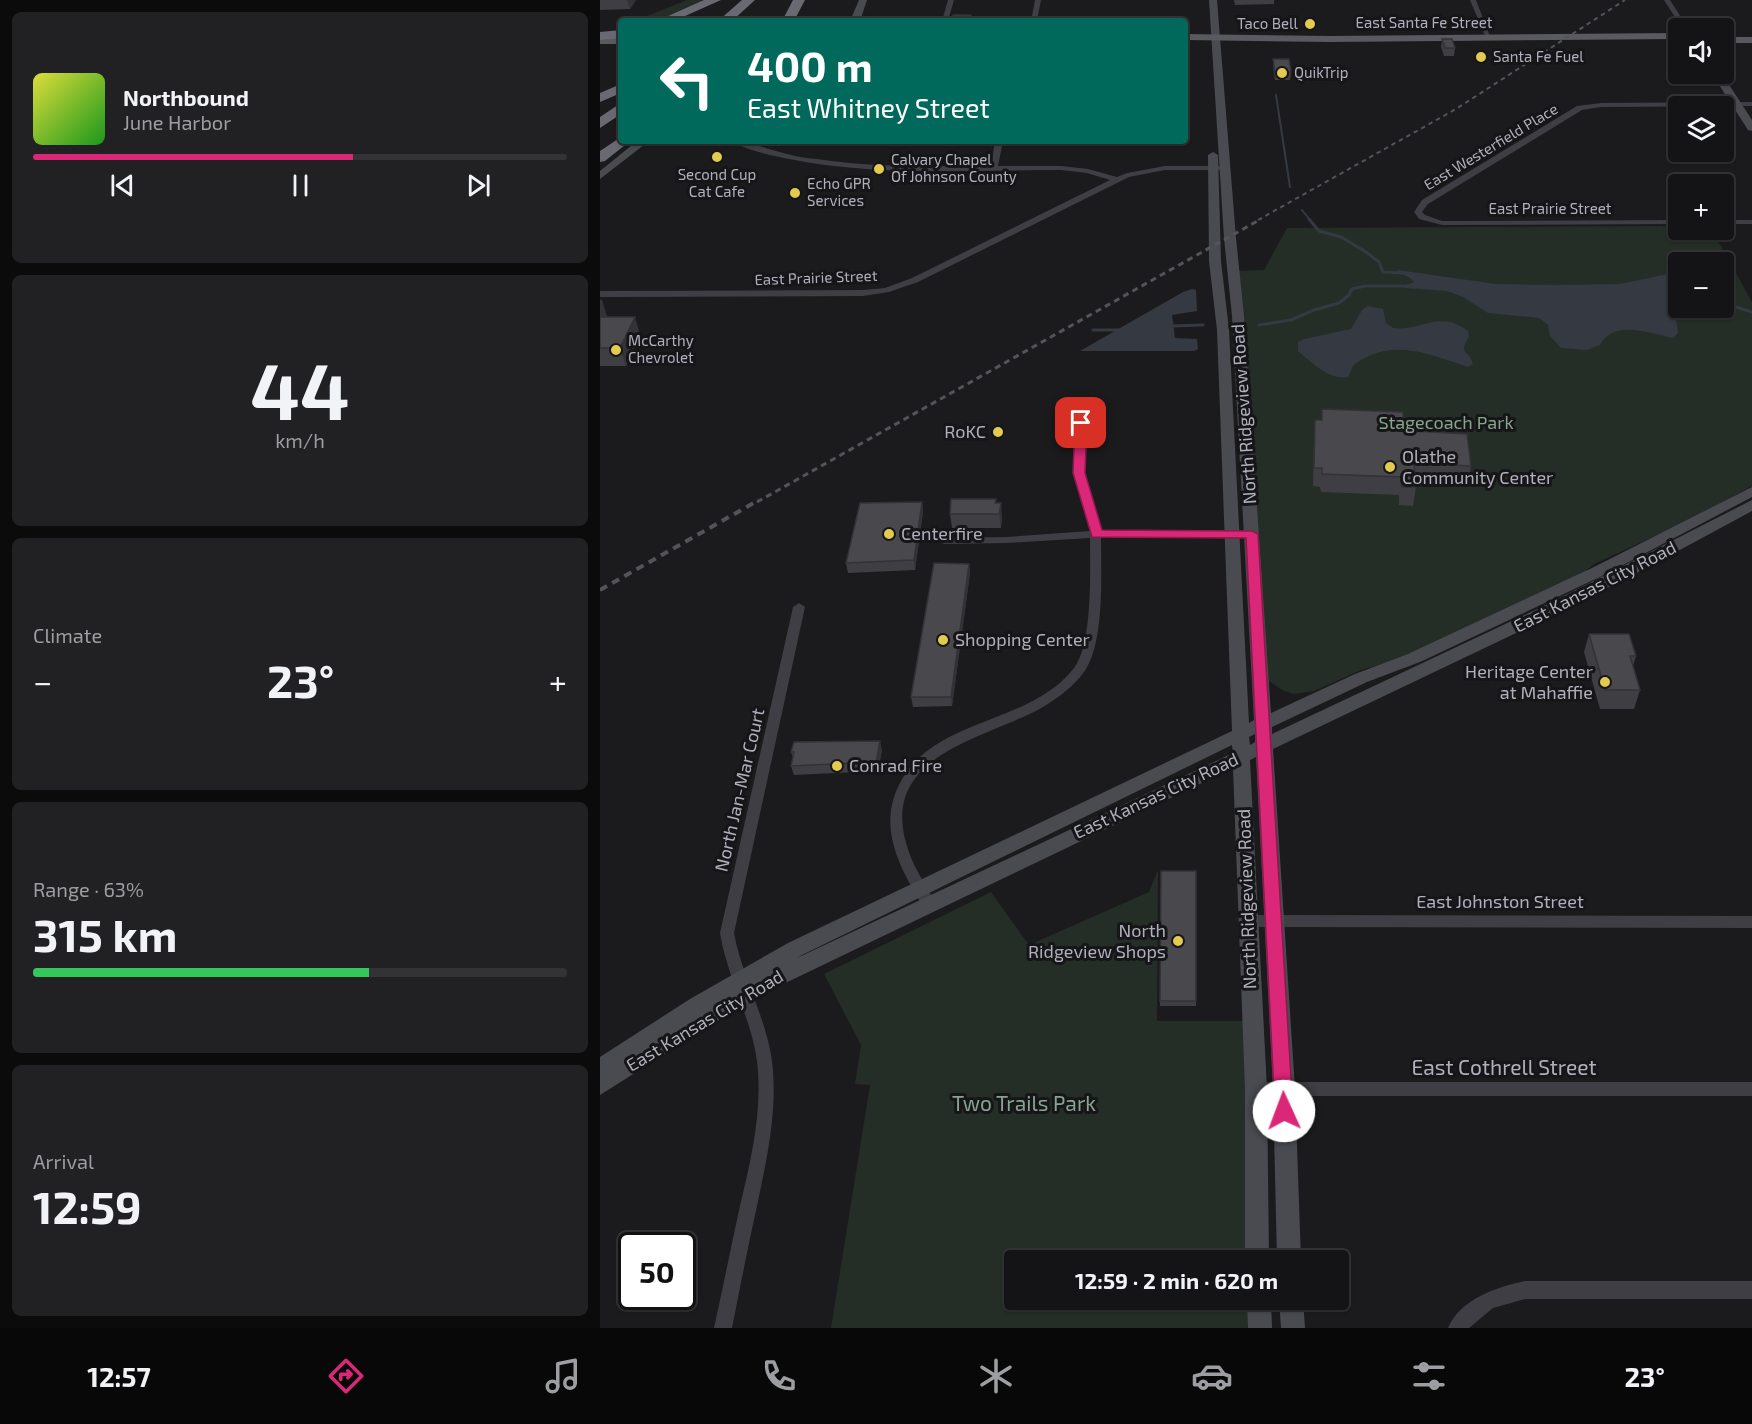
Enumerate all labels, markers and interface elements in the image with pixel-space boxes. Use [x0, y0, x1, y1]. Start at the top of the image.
street label: East Santa Fe Street [1356, 13, 1493, 31]
place label: Taco Bell [1237, 14, 1299, 32]
marker: Taco Bell [1303, 17, 1317, 31]
map controls [1668, 18, 1734, 318]
button: sound [1668, 18, 1734, 84]
text: 400 m [747, 40, 873, 90]
icon: left [648, 42, 726, 120]
place label: Santa Fe Fuel [1493, 47, 1584, 65]
marker: Santa Fe Fuel [1474, 50, 1488, 64]
place label: QuikTrip [1294, 63, 1348, 82]
marker: QuikTrip [1275, 66, 1289, 80]
text: Northbound [123, 84, 249, 110]
text: East Whitney Street [747, 91, 990, 123]
button: layers [1668, 96, 1734, 162]
street label: East Westerfield Place [1420, 99, 1561, 193]
text: June Harbor [123, 110, 231, 134]
marker: Second Cup Cat Cafe [710, 150, 724, 164]
place label: Calvary Chapel Of Johnson County [891, 150, 1017, 185]
marker: Calvary Chapel Of Johnson County [872, 162, 886, 176]
place label: Second Cup Cat Cafe [678, 165, 756, 200]
icon: previous [106, 169, 139, 202]
icon: pause [284, 169, 317, 202]
icon: next [462, 169, 495, 202]
place label: Echo GPR Services [807, 174, 871, 209]
button: + [1668, 174, 1734, 240]
marker: Echo GPR Services [788, 186, 802, 200]
street label: East Prairie Street [1489, 199, 1612, 217]
button: − [1668, 252, 1734, 318]
street label: East Prairie Street [754, 266, 878, 288]
street label: North Ridgeview Road [1226, 323, 1260, 505]
place label: McCarthy Chevrolet [628, 331, 694, 366]
text: 44 [250, 342, 350, 436]
marker: McCarthy Chevrolet [609, 343, 623, 357]
pin [1055, 397, 1106, 448]
icon: arrive [1064, 406, 1097, 439]
park label: Stagecoach Park [1378, 411, 1514, 433]
place label: RoKC [944, 420, 986, 442]
marker: RoKC [991, 425, 1005, 439]
text: km/h [275, 428, 325, 452]
place label: Olathe Community Center [1402, 445, 1553, 488]
marker: Olathe Community Center [1383, 460, 1397, 474]
place label: Centerfire [901, 522, 983, 544]
marker: Centerfire [882, 527, 896, 541]
street label: East Kansas City Road [1510, 536, 1679, 637]
text: Climate [33, 623, 102, 647]
place label: Shopping Center [955, 628, 1090, 650]
marker: Shopping Center [936, 633, 950, 647]
text: 23° [267, 653, 334, 707]
place label: Heritage Center at Mahaffie [1465, 660, 1593, 703]
text: − [33, 661, 52, 701]
text: + [549, 661, 567, 701]
marker: Heritage Center at Mahaffie [1598, 675, 1612, 689]
street label: North Jan-Mar Court [710, 706, 769, 874]
street label: East Kansas City Road [1070, 747, 1241, 843]
place label: Conrad Fire [849, 754, 942, 776]
marker: Conrad Fire [830, 759, 844, 773]
street label: North Ridgeview Road [1232, 808, 1260, 990]
text: Range · 63% [33, 877, 144, 901]
street label: East Johnston Street [1416, 890, 1584, 912]
text: 315 km [33, 907, 177, 961]
place label: North Ridgeview Shops [1028, 919, 1166, 962]
marker: North Ridgeview Shops [1171, 934, 1185, 948]
street label: East Kansas City Road [622, 965, 787, 1076]
street label: East Cothrell Street [1411, 1054, 1597, 1079]
position arrow [1252, 1079, 1316, 1143]
park label: Two Trails Park [952, 1090, 1096, 1115]
text: Arrival [33, 1149, 94, 1173]
text: 12:59 [33, 1179, 142, 1233]
speed limit sign: 50 [618, 1232, 696, 1310]
text: 12:59 · 2 min · 620 m [1075, 1267, 1278, 1293]
icon: directions [325, 1355, 367, 1397]
icon: music [542, 1355, 584, 1397]
icon: phone [758, 1355, 800, 1397]
icon: climate [975, 1355, 1017, 1397]
icon: car [1191, 1355, 1233, 1397]
icon: filters [1408, 1355, 1450, 1397]
text: 12:57 [87, 1360, 151, 1392]
text: 23° [1624, 1360, 1665, 1392]

